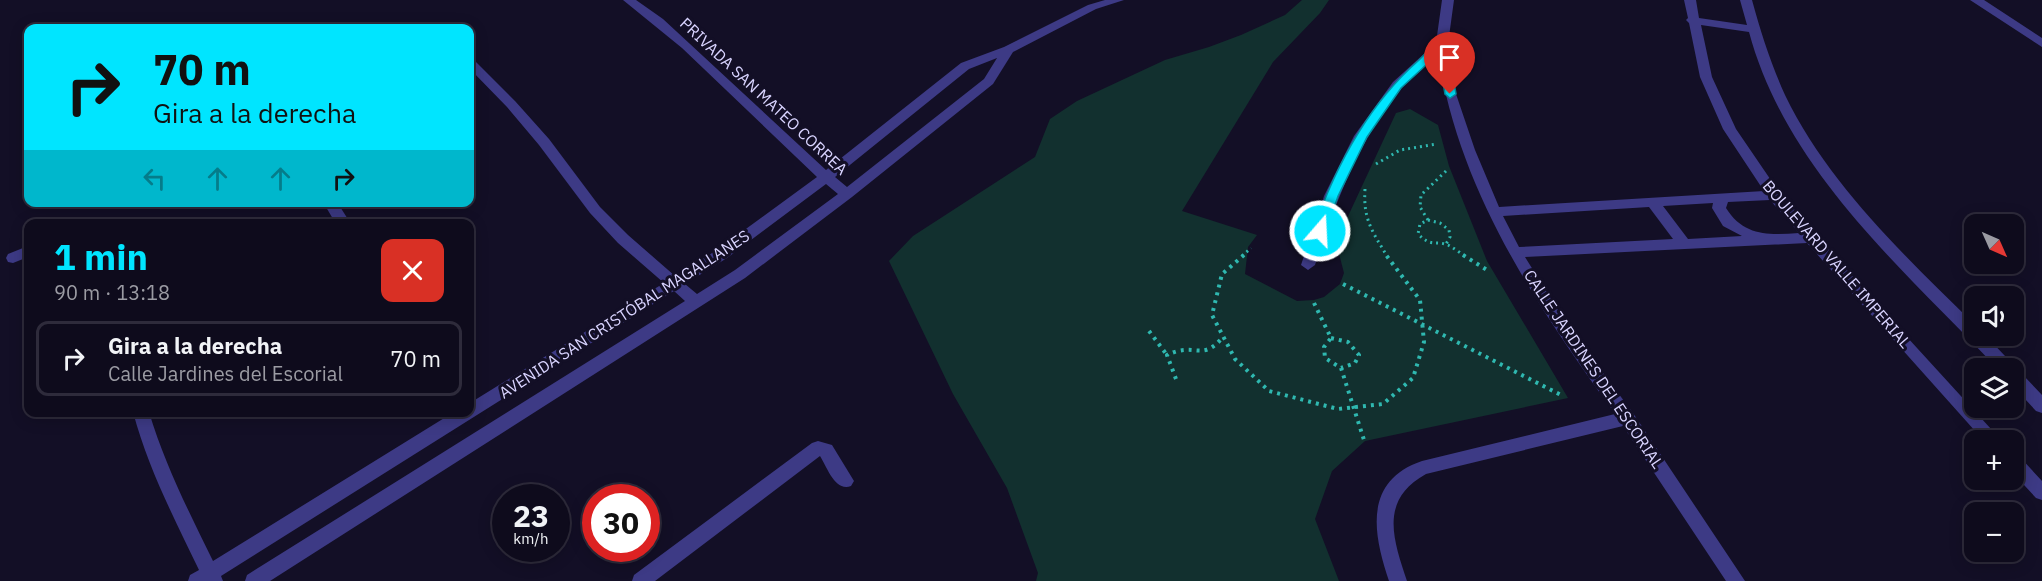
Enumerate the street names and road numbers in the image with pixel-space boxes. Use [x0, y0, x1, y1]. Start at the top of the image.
street label: PRIVADA SAN MATEO CORREA [676, 13, 852, 179]
street label: BOULEVARD VALLE IMPERIAL [1759, 176, 1915, 352]
street label: AVENIDA SAN CRISTÓBAL MAGALLANES [494, 225, 753, 403]
street label: CALLE JARDINES DEL ESCORIAL [1520, 266, 1668, 472]

